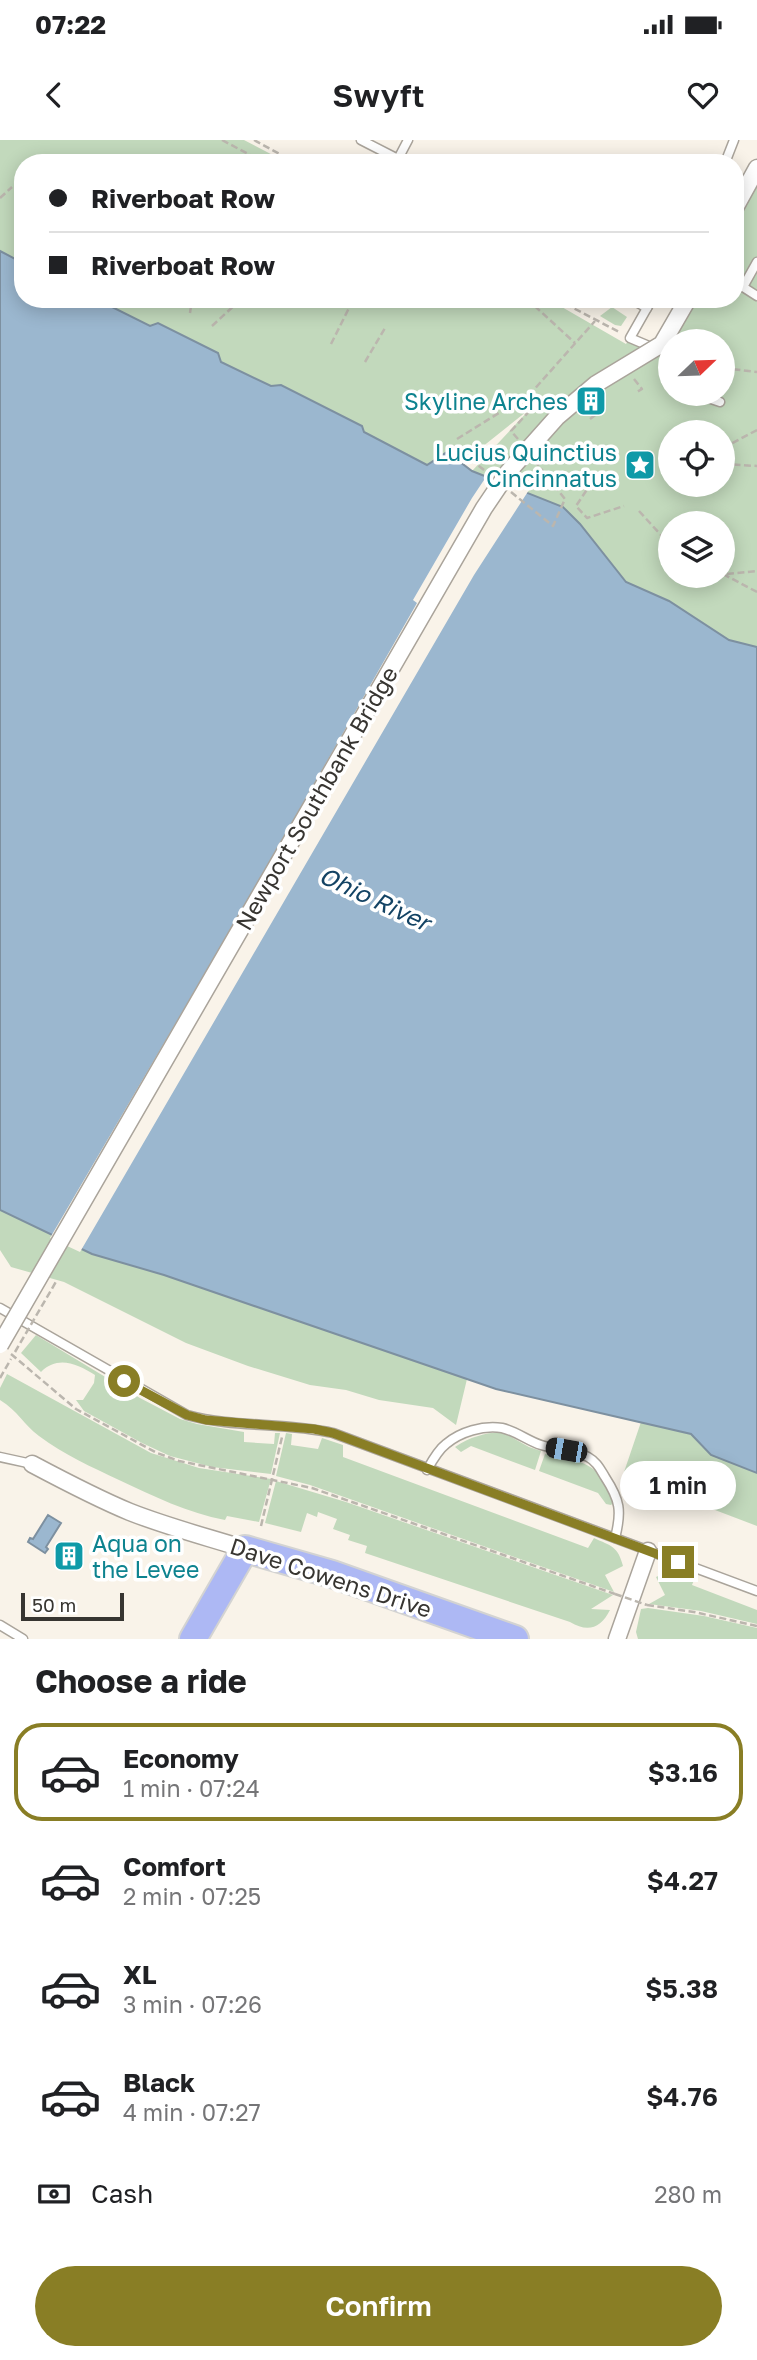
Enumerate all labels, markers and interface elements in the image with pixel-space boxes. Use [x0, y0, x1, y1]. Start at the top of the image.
text: 07:22 [35, 9, 106, 40]
icon: back [35, 76, 73, 114]
text: Swyft [332, 76, 425, 114]
icon: heart [684, 76, 722, 114]
text: Riverboat Row [91, 183, 275, 214]
text: Riverboat Row [91, 250, 275, 281]
north arrow [658, 329, 735, 406]
map controls [658, 329, 735, 588]
building icon: Skyline Arches [574, 384, 608, 418]
place label: Skyline Arches [404, 387, 568, 415]
button: locate [658, 420, 735, 497]
place label: Lucius Quinctius Cincinnatus [435, 438, 617, 492]
place icon: Lucius Quinctius Cincinnatus [623, 448, 657, 482]
button: layers [658, 511, 735, 588]
street label: Newport Southbank Bridge [229, 661, 403, 935]
water label: Ohio River [315, 860, 438, 938]
route start [108, 1365, 140, 1397]
car [544, 1436, 589, 1464]
callout: 1 min [620, 1460, 736, 1510]
text: 1 min [649, 1471, 707, 1499]
place label: Aqua on the Levee [92, 1529, 199, 1583]
street label: Dave Cowens Drive [227, 1531, 435, 1623]
building icon: Aqua on the Levee [52, 1539, 86, 1573]
route end [662, 1546, 694, 1578]
scale bar [21, 1590, 124, 1622]
text: 50 m [32, 1593, 76, 1616]
text: Choose a ride [35, 1662, 247, 1700]
icon: car [39, 1741, 102, 1804]
text: Economy [123, 1743, 239, 1774]
text: $3.16 [648, 1757, 718, 1788]
text: 1 min · 07:24 [123, 1774, 260, 1802]
icon: car [39, 1849, 102, 1912]
text: Comfort [123, 1851, 226, 1882]
text: $4.27 [647, 1865, 718, 1896]
text: 2 min · 07:25 [123, 1882, 261, 1910]
icon: car [39, 1957, 102, 2020]
text: XL [123, 1959, 157, 1990]
text: $5.38 [645, 1973, 718, 2004]
text: 3 min · 07:26 [123, 1990, 262, 2018]
icon: car [39, 2065, 102, 2128]
text: Black [123, 2067, 195, 2098]
text: $4.76 [646, 2081, 718, 2112]
text: 4 min · 07:27 [123, 2098, 261, 2126]
icon: cash [35, 2175, 73, 2213]
text: Cash [91, 2178, 153, 2209]
text: 280 m [654, 2180, 722, 2208]
button: Confirm [35, 2266, 722, 2346]

